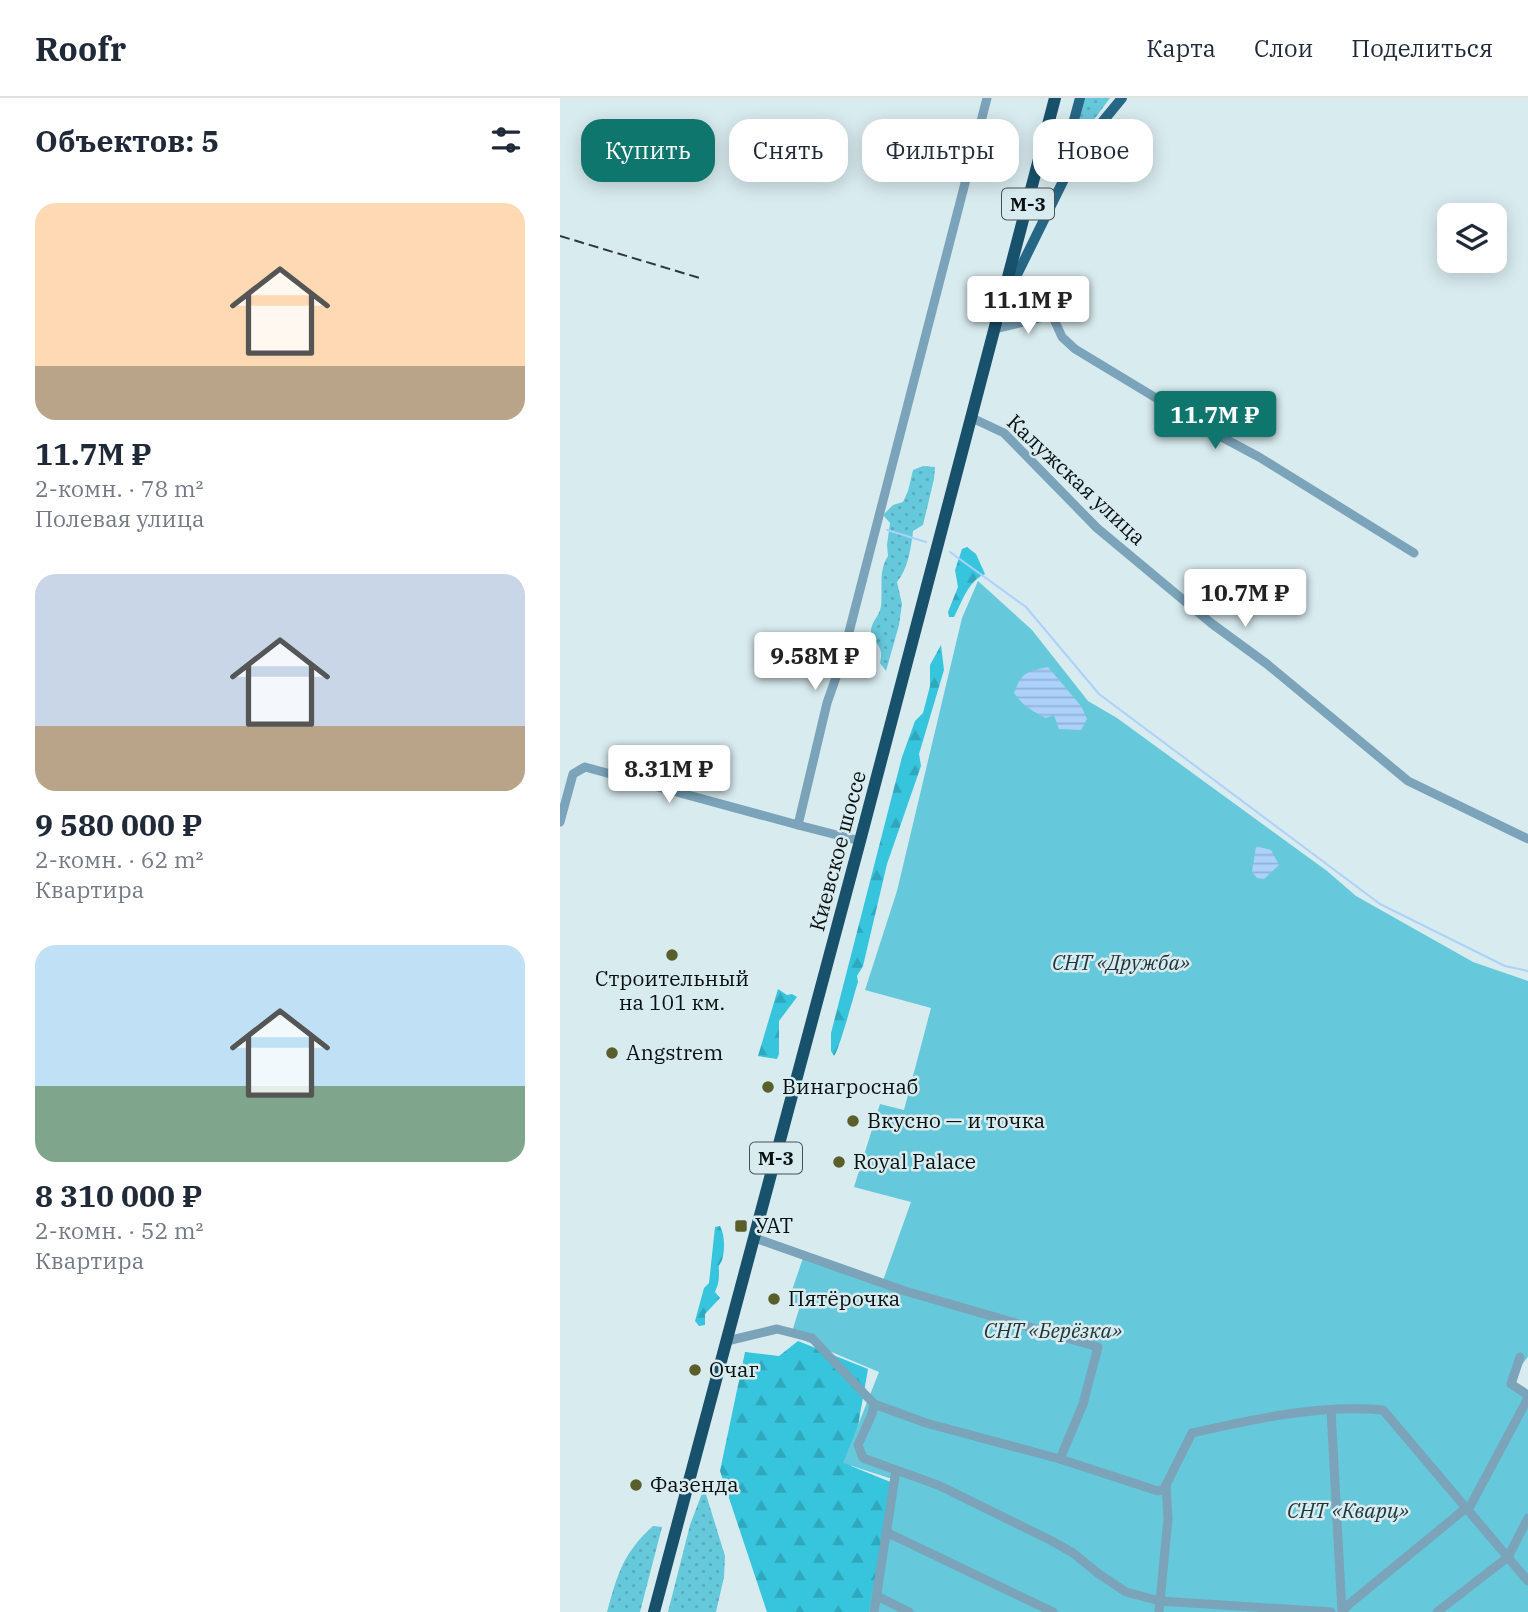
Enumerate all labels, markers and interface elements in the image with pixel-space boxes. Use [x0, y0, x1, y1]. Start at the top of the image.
text: Roofr [35, 27, 126, 70]
text: Карта [1146, 32, 1216, 64]
text: Слои [1254, 32, 1313, 64]
text: Поделиться [1351, 32, 1493, 64]
chip: Купить [581, 119, 715, 182]
chip: Снять [729, 119, 848, 182]
chip: Фильтры [862, 119, 1019, 182]
chip: Новое [1033, 119, 1153, 182]
text: Объектов: 5 [35, 121, 219, 160]
icon: filters [487, 121, 525, 159]
road number: М-3 [1002, 188, 1054, 220]
map controls [1437, 203, 1507, 273]
button: layers [1437, 203, 1507, 273]
icon: home [217, 248, 343, 374]
pin: 11.1M ₽ [963, 276, 1093, 336]
text: 11.1M ₽ [983, 284, 1073, 314]
pin: 11.7M ₽ [1150, 392, 1280, 451]
text: 11.7M ₽ [1170, 399, 1260, 429]
street label: Калужская улица [1001, 408, 1152, 551]
text: 11.7M ₽ [35, 434, 152, 473]
text: 2-комн. · 78 m² [35, 473, 204, 503]
text: Полевая улица [35, 503, 205, 533]
pin: 10.7M ₽ [1180, 570, 1310, 629]
text: 10.7M ₽ [1200, 577, 1290, 607]
icon: home [217, 619, 343, 745]
pin: 9.58M ₽ [750, 632, 880, 692]
text: 9.58M ₽ [770, 640, 860, 670]
pin: 8.31M ₽ [604, 746, 734, 805]
text: 8.31M ₽ [624, 753, 714, 783]
street label: Киевское шоссе [802, 767, 872, 934]
text: 9 580 000 ₽ [35, 805, 202, 844]
text: 2-комн. · 62 m² [35, 844, 204, 874]
text: Квартира [35, 874, 144, 904]
marker: Строительный на 101 км. [664, 947, 680, 963]
park label: СНТ «Дружба» [1052, 948, 1190, 976]
place label: Строительный на 101 км. [595, 964, 749, 1016]
icon: home [217, 990, 343, 1116]
place label: Angstrem [626, 1038, 723, 1066]
marker: Angstrem [604, 1045, 620, 1061]
place label: Винагроснаб [782, 1072, 918, 1100]
marker: Винагроснаб [760, 1079, 776, 1095]
place label: Вкусно — и точка [867, 1106, 1045, 1134]
marker: Вкусно — и точка [845, 1113, 861, 1129]
road number: М-3 [750, 1142, 802, 1174]
place label: Royal Palace [853, 1147, 976, 1175]
marker: Royal Palace [831, 1154, 847, 1170]
text: 8 310 000 ₽ [35, 1176, 202, 1215]
place label: УАТ [755, 1211, 793, 1239]
text: 2-комн. · 52 m² [35, 1215, 204, 1245]
marker: УАТ [733, 1218, 749, 1234]
text: Квартира [35, 1245, 144, 1275]
place label: Пятёрочка [788, 1284, 900, 1312]
marker: Пятёрочка [766, 1291, 782, 1307]
park label: СНТ «Берёзка» [984, 1316, 1122, 1344]
place label: Очаг [709, 1355, 759, 1383]
marker: Очаг [687, 1362, 703, 1378]
place label: Фазенда [650, 1470, 739, 1498]
marker: Фазенда [628, 1477, 644, 1493]
park label: СНТ «Кварц» [1287, 1496, 1409, 1524]

